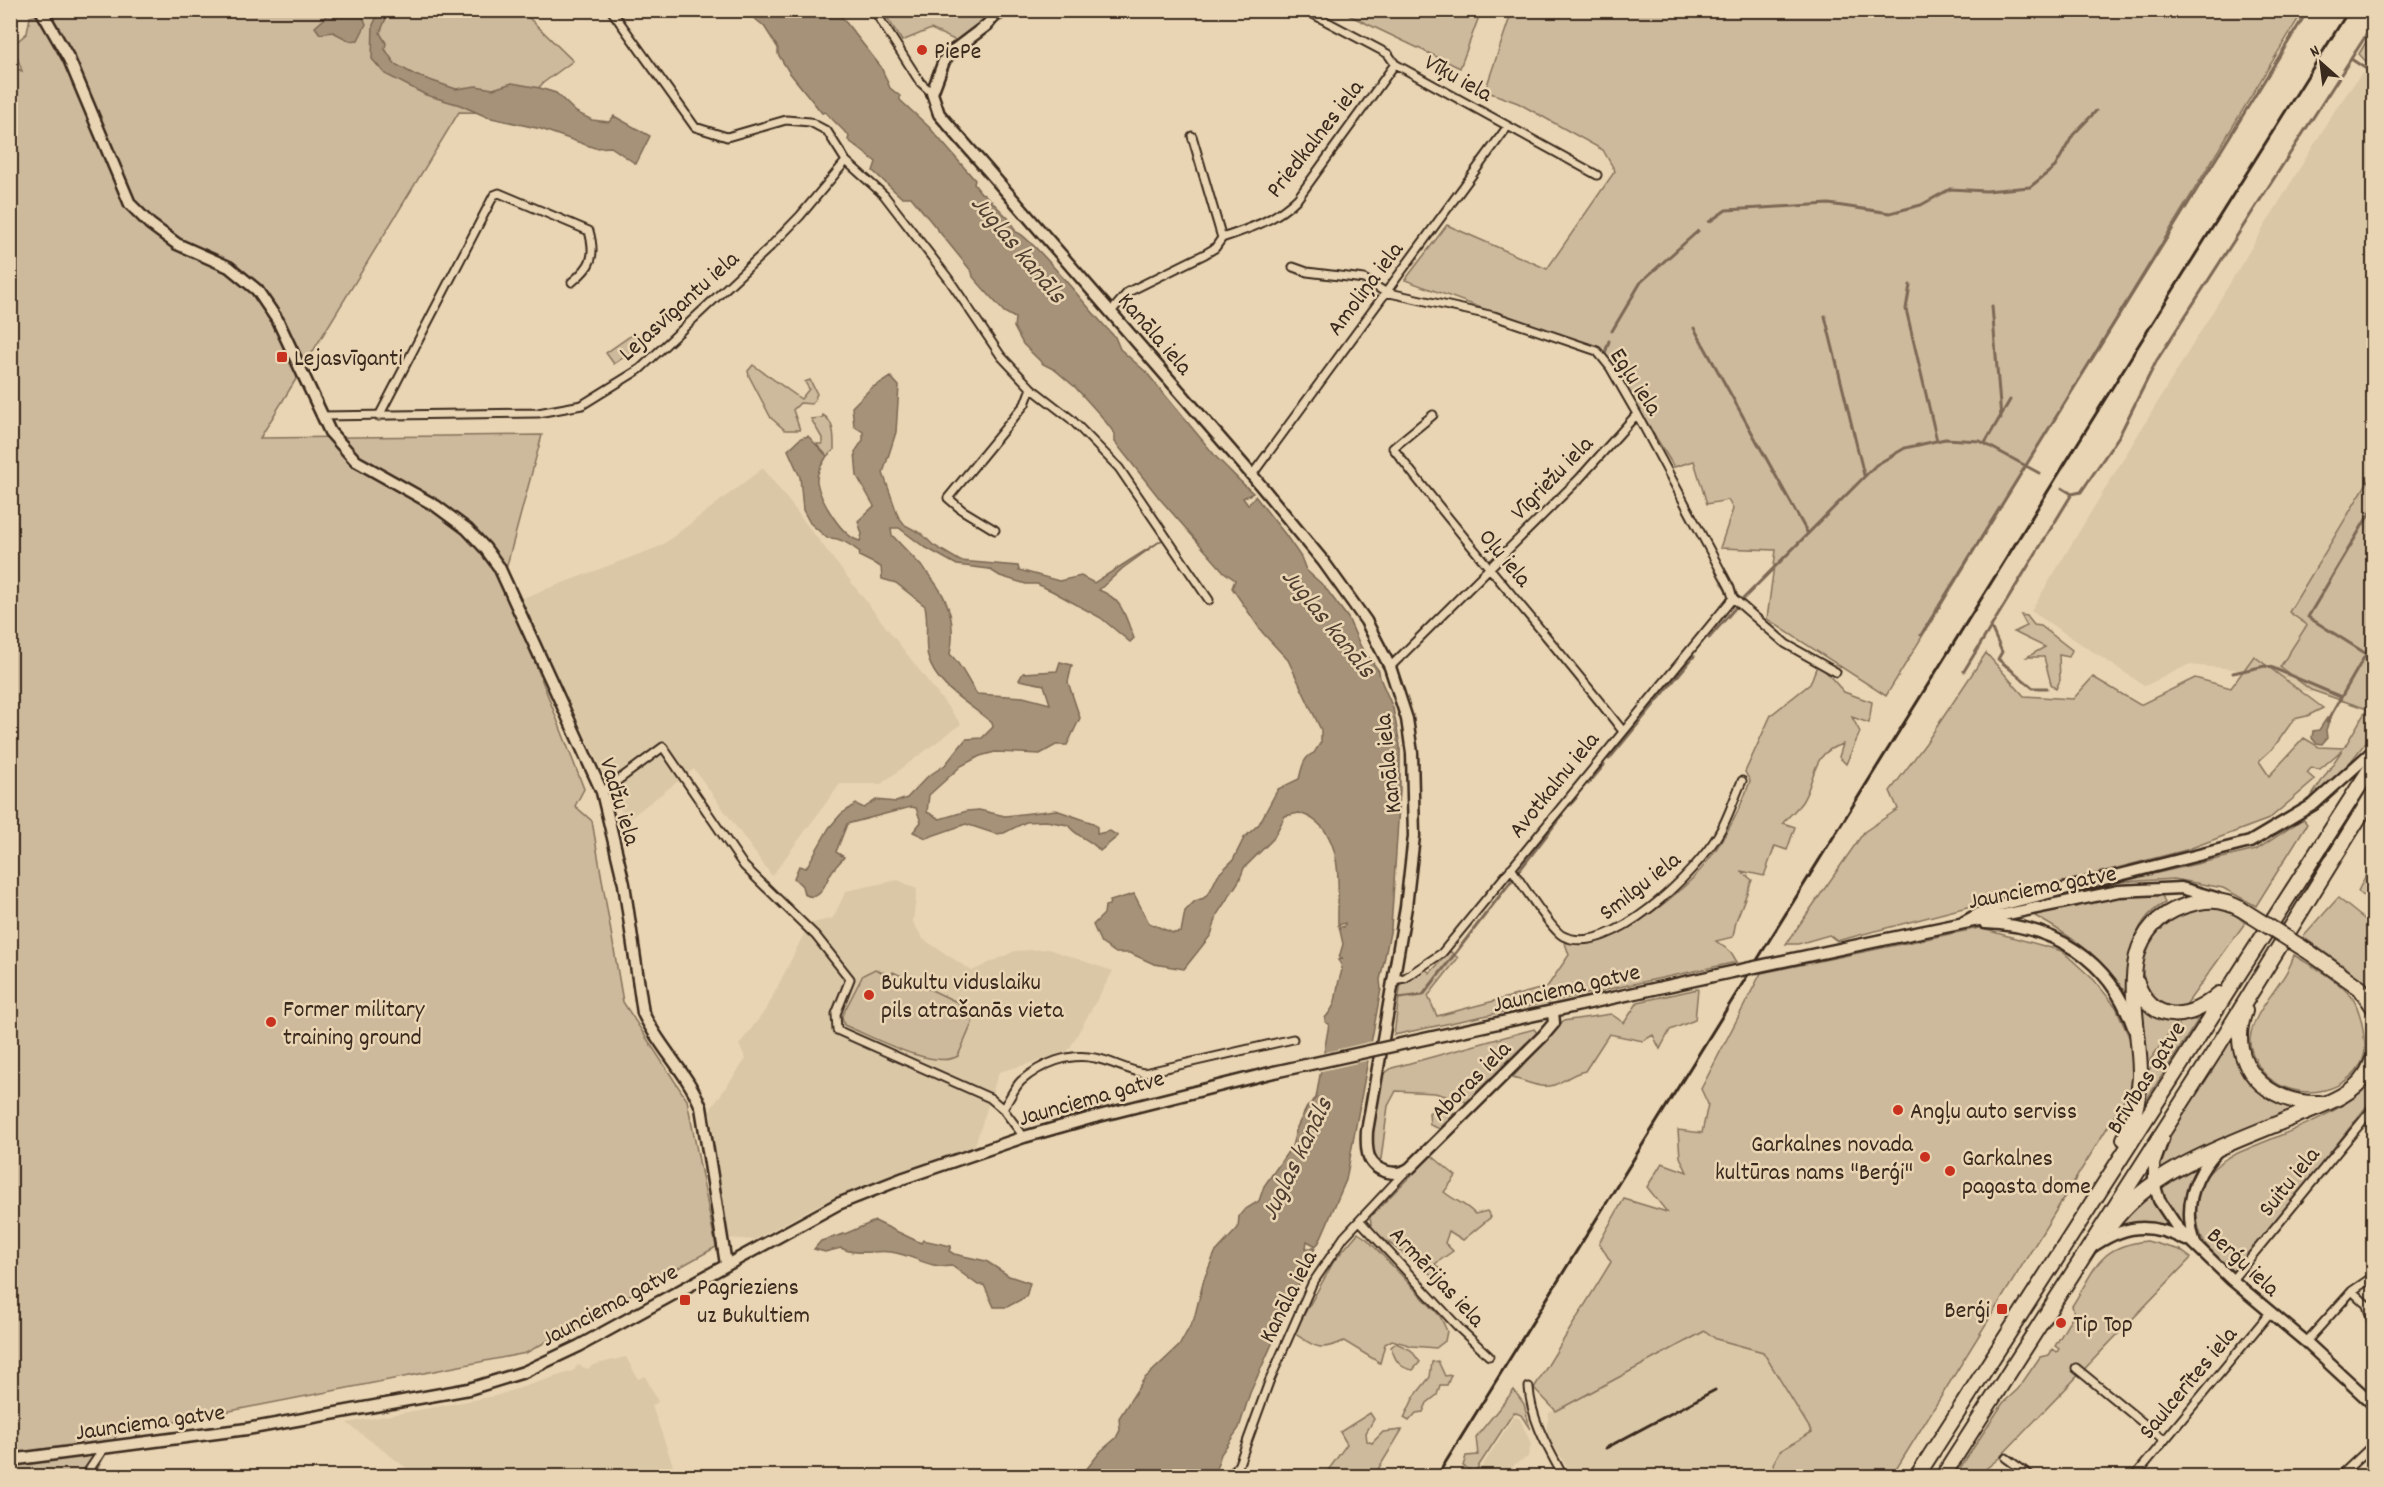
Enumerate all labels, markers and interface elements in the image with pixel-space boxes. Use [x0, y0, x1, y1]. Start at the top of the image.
north arrow [2291, 33, 2351, 93]
place label: PiePe [934, 36, 981, 70]
text: N [2306, 40, 2324, 64]
marker: PiePe [915, 43, 929, 57]
street label: Vīķu iela [1417, 47, 1498, 113]
street label: Priedkalnes iela [1259, 73, 1374, 206]
water label: Juglas kanāls [961, 188, 1075, 314]
street label: Amoliņa iela [1320, 235, 1414, 344]
street label: Lejasvīgantu iela [612, 243, 748, 371]
street label: Kanāla iela [1108, 286, 1200, 384]
street label: Egļu iela [1600, 342, 1670, 424]
place label: Lejasvīganti [294, 343, 403, 377]
marker: Lejasvīganti [275, 350, 289, 364]
street label: Vīgriežu iela [1504, 428, 1603, 529]
street label: Oļu iela [1469, 522, 1539, 596]
water label: Juglas kanāls [1271, 561, 1384, 688]
street label: Kanāla iela [1368, 712, 1412, 815]
street label: Avotkalnu iela [1502, 725, 1609, 846]
street label: Vadžu iela [589, 754, 648, 851]
street label: Smilgu iela [1593, 844, 1690, 930]
street label: Jaunciema gatve [1965, 858, 2120, 920]
street label: Jaunciema gatve [1490, 956, 1644, 1023]
place label: Bukultu viduslaiku pils atrašanās vieta [881, 967, 1064, 1029]
marker: Bukultu viduslaiku pils atrašanās vieta [862, 988, 876, 1002]
place label: Former military training ground [283, 994, 426, 1056]
marker: Former military training ground [264, 1015, 278, 1029]
street label: Brīvības gatve [2099, 1015, 2196, 1142]
street label: Aboras iela [1424, 1034, 1521, 1130]
street label: Jaunciema gatve [1015, 1063, 1169, 1137]
water label: Juglas kanāls [1253, 1091, 1344, 1227]
place label: Angļu auto serviss [1910, 1096, 2077, 1130]
marker: Angļu auto serviss [1891, 1103, 1905, 1117]
place label: Garkalnes novada kultūras nams "Berģi" [1715, 1129, 1914, 1191]
street label: Suitu iela [2251, 1140, 2330, 1225]
place label: Garkalnes pagasta dome [1962, 1143, 2091, 1205]
marker: Garkalnes novada kultūras nams "Berģi" [1918, 1150, 1932, 1164]
marker: Garkalnes pagasta dome [1943, 1164, 1957, 1178]
street label: Armērijas iela [1380, 1220, 1492, 1337]
street label: Berģu iela [2198, 1220, 2287, 1307]
street label: Kanāla iela [1252, 1245, 1328, 1350]
street label: Jaunciema gatve [536, 1256, 685, 1357]
place label: Pagrieziens uz Bukultiem [697, 1272, 810, 1334]
marker: Pagrieziens uz Bukultiem [678, 1293, 692, 1307]
place label: Berģi [1944, 1295, 1990, 1329]
marker: Berģi [1995, 1302, 2009, 1316]
place label: Tip Top [2073, 1309, 2133, 1343]
marker: Tip Top [2054, 1316, 2068, 1330]
street label: Saulcerītes iela [2132, 1319, 2247, 1448]
street label: Jaunciema gatve [74, 1397, 227, 1451]

